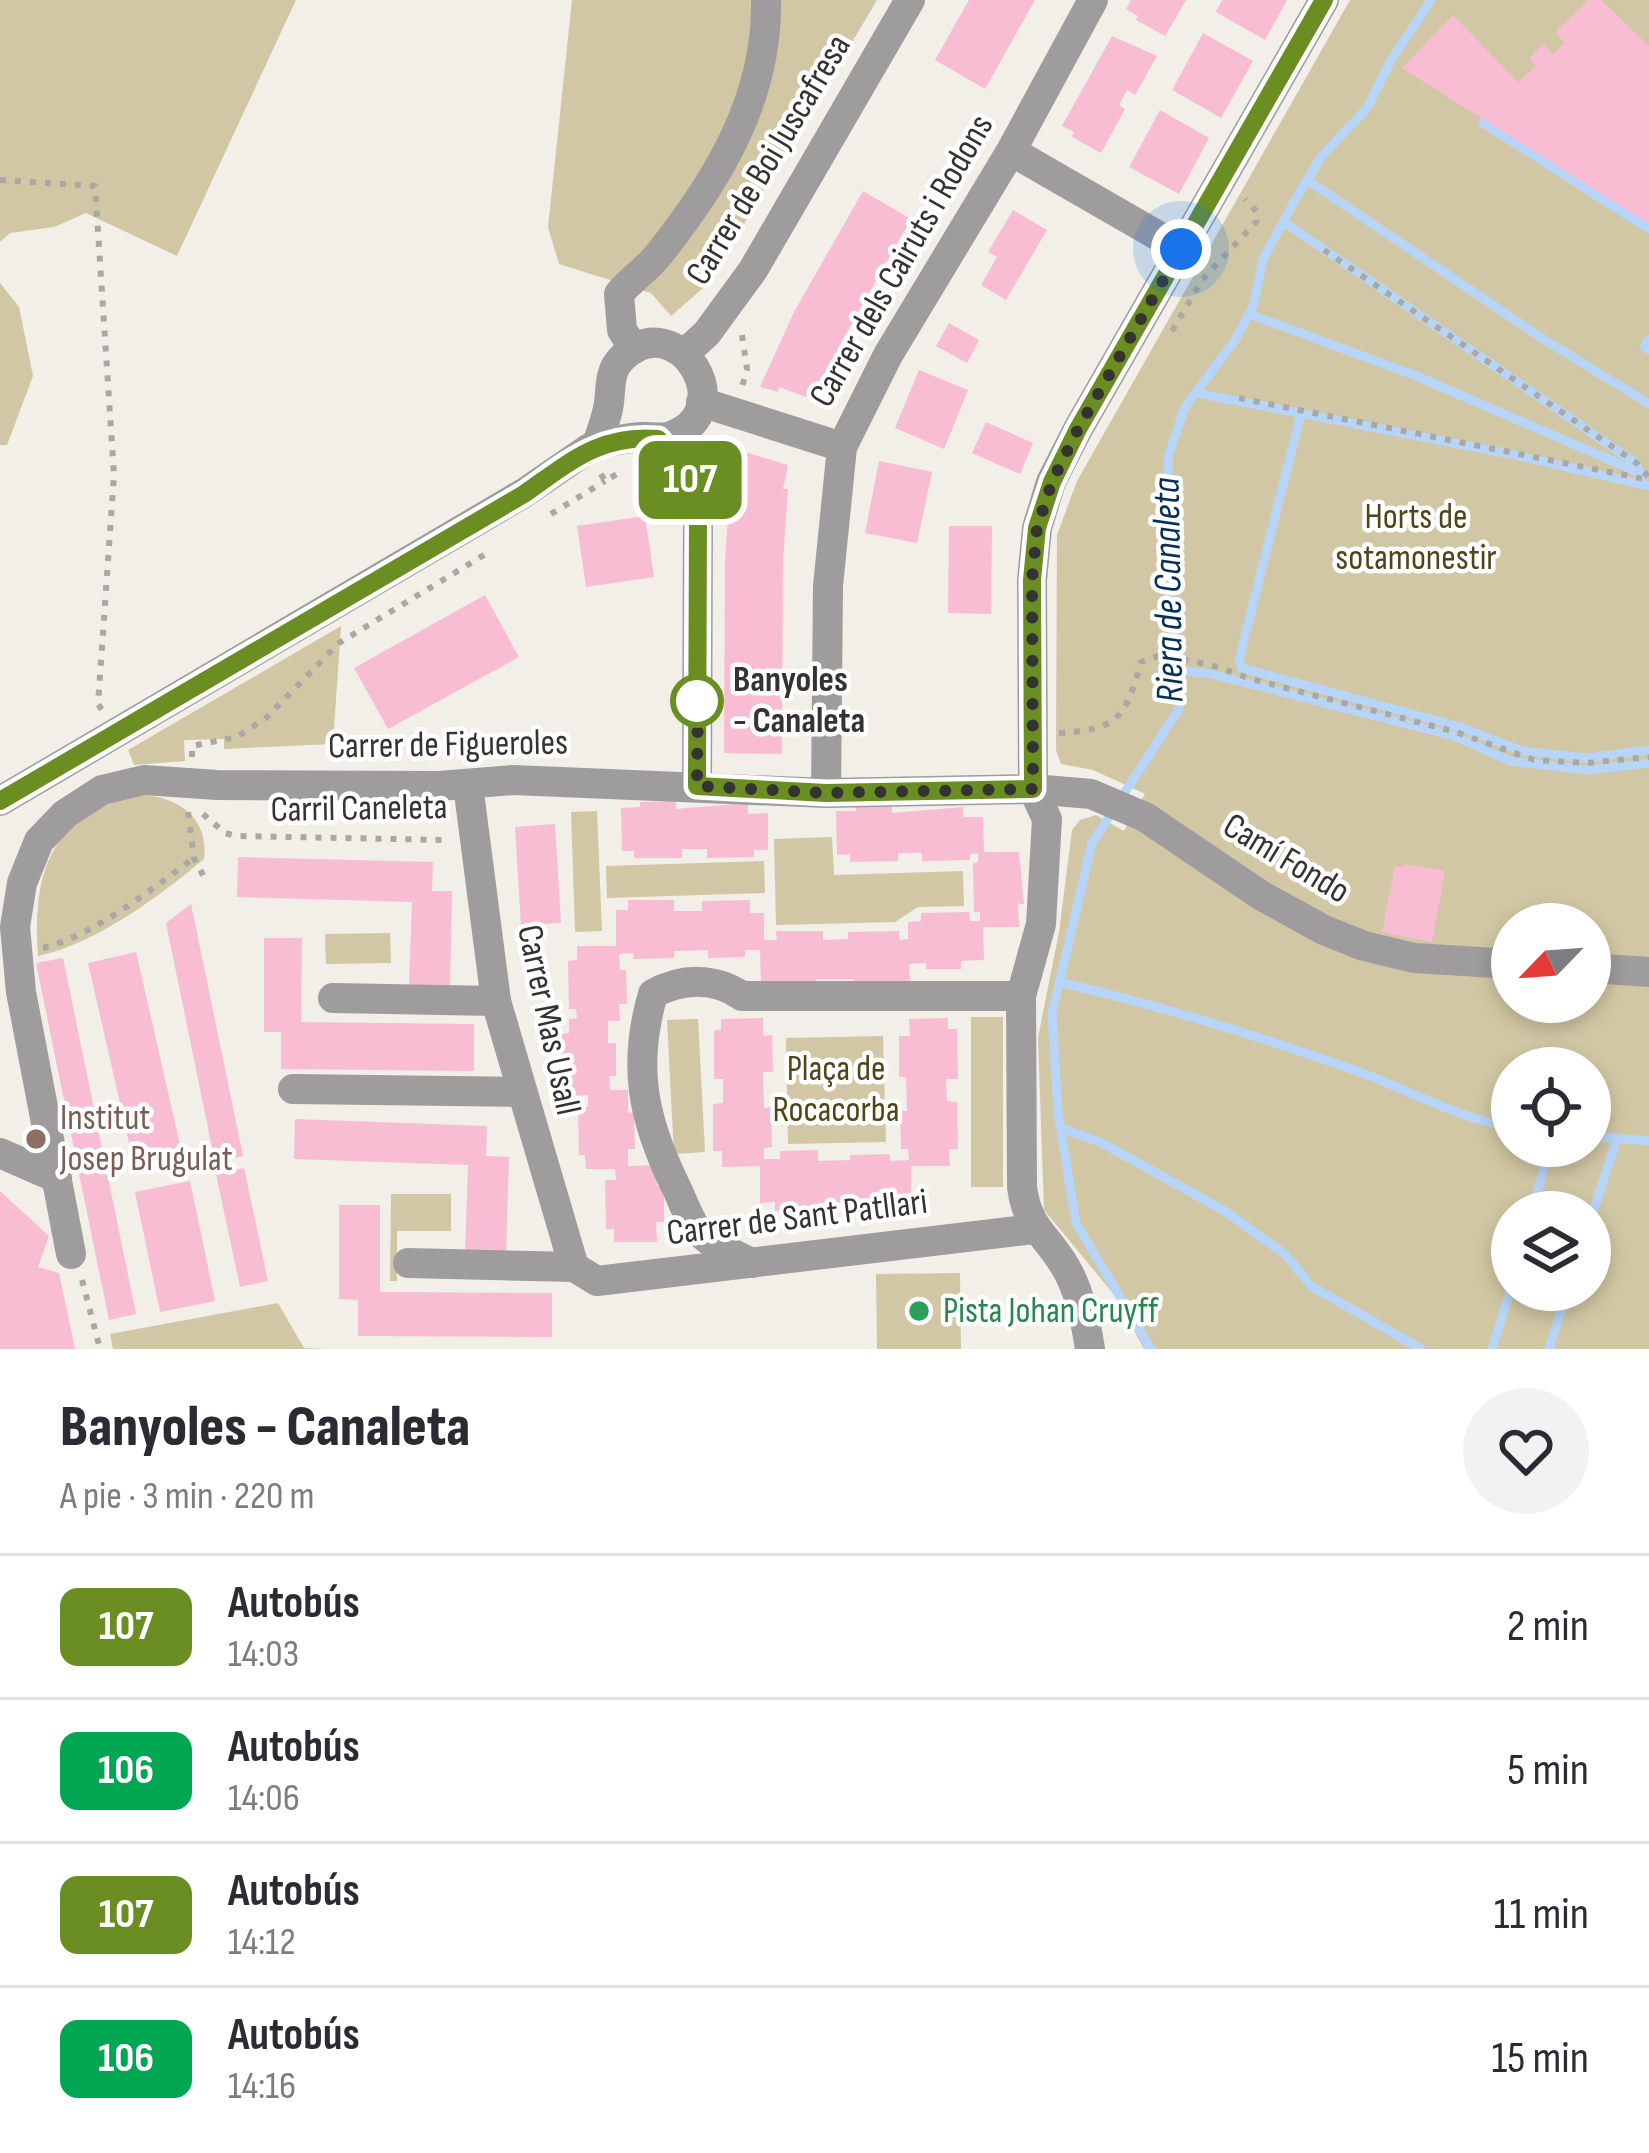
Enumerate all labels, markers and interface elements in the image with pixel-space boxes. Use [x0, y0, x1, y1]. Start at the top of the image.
street label: Carrer de Boi Juscafresa [677, 27, 861, 293]
street label: Carrer dels Cairuts i Rodons [801, 107, 1003, 415]
your location [1151, 219, 1211, 279]
line badge: 107 [621, 441, 759, 519]
text: 107 [663, 454, 717, 505]
water label: Riera de Canaleta [1144, 477, 1194, 703]
park label: Horts de sotamonestir [1335, 496, 1497, 580]
place label: Banyoles - Canaleta [733, 659, 865, 743]
marker: Banyoles - Canaleta [672, 676, 722, 726]
street label: Carrer de Figueroles [328, 721, 568, 769]
street label: Carril Caneleta [270, 786, 448, 832]
street label: Camí Fondo [1215, 805, 1357, 913]
north arrow [1491, 903, 1611, 1023]
map controls [1491, 903, 1611, 1311]
street label: Carrer Mas Usall [507, 921, 589, 1119]
button: locate [1491, 1047, 1611, 1167]
park label: Plaça de Rocacorba [772, 1048, 900, 1132]
place label: Institut Josep Brugulat [59, 1097, 233, 1181]
marker: Institut Josep Brugulat [23, 1126, 49, 1152]
street label: Carrer de Sant Patllari [664, 1181, 930, 1255]
button: layers [1491, 1191, 1611, 1311]
place label: Pista Johan Cruyff [943, 1290, 1159, 1333]
marker: Pista Johan Cruyff [906, 1298, 932, 1324]
button: heart [1463, 1388, 1589, 1514]
text: Banyoles - Canaleta [60, 1394, 470, 1462]
text: A pie · 3 min · 220 m [60, 1473, 315, 1520]
text: Autobús [228, 1576, 360, 1631]
text: 2 min [1507, 1599, 1589, 1654]
text: 107 [99, 1601, 153, 1652]
text: 14:03 [228, 1631, 299, 1678]
text: Autobús [228, 1720, 360, 1775]
text: 5 min [1507, 1743, 1589, 1798]
text: 106 [98, 1745, 154, 1796]
text: 14:06 [228, 1775, 300, 1822]
text: Autobús [228, 1864, 360, 1919]
text: 11 min [1494, 1887, 1589, 1942]
text: 107 [99, 1889, 153, 1940]
text: 14:12 [228, 1919, 295, 1966]
text: Autobús [228, 2008, 360, 2063]
text: 15 min [1492, 2031, 1589, 2086]
text: 106 [98, 2033, 154, 2084]
text: 14:16 [228, 2063, 296, 2110]

